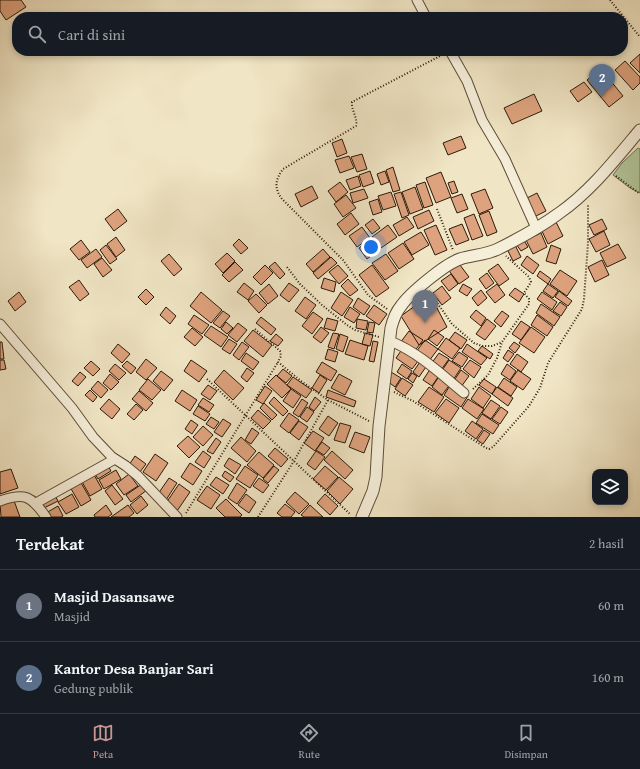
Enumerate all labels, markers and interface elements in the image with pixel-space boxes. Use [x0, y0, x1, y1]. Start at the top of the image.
search box [12, 12, 628, 56]
icon: search [26, 23, 48, 45]
text: Cari di sini [58, 24, 125, 45]
pin: 2 [589, 64, 615, 97]
your location [361, 237, 381, 257]
pin: 1 [412, 290, 438, 323]
map controls [592, 469, 628, 505]
button: layers [592, 469, 628, 505]
text: Terdekat [16, 531, 84, 556]
text: 2 hasil [589, 534, 624, 553]
text: Masjid Dasansawe [54, 586, 174, 607]
text: 1 [26, 596, 32, 615]
text: 60 m [598, 596, 624, 615]
text: Masjid [54, 607, 90, 626]
text: Kantor Desa Banjar Sari [54, 658, 214, 679]
text: 2 [26, 668, 32, 687]
text: 160 m [592, 668, 624, 687]
text: Gedung publik [54, 679, 133, 698]
tab: Peta [92, 722, 114, 762]
tab: Rute [298, 722, 320, 762]
tab: Disimpan [504, 722, 548, 762]

